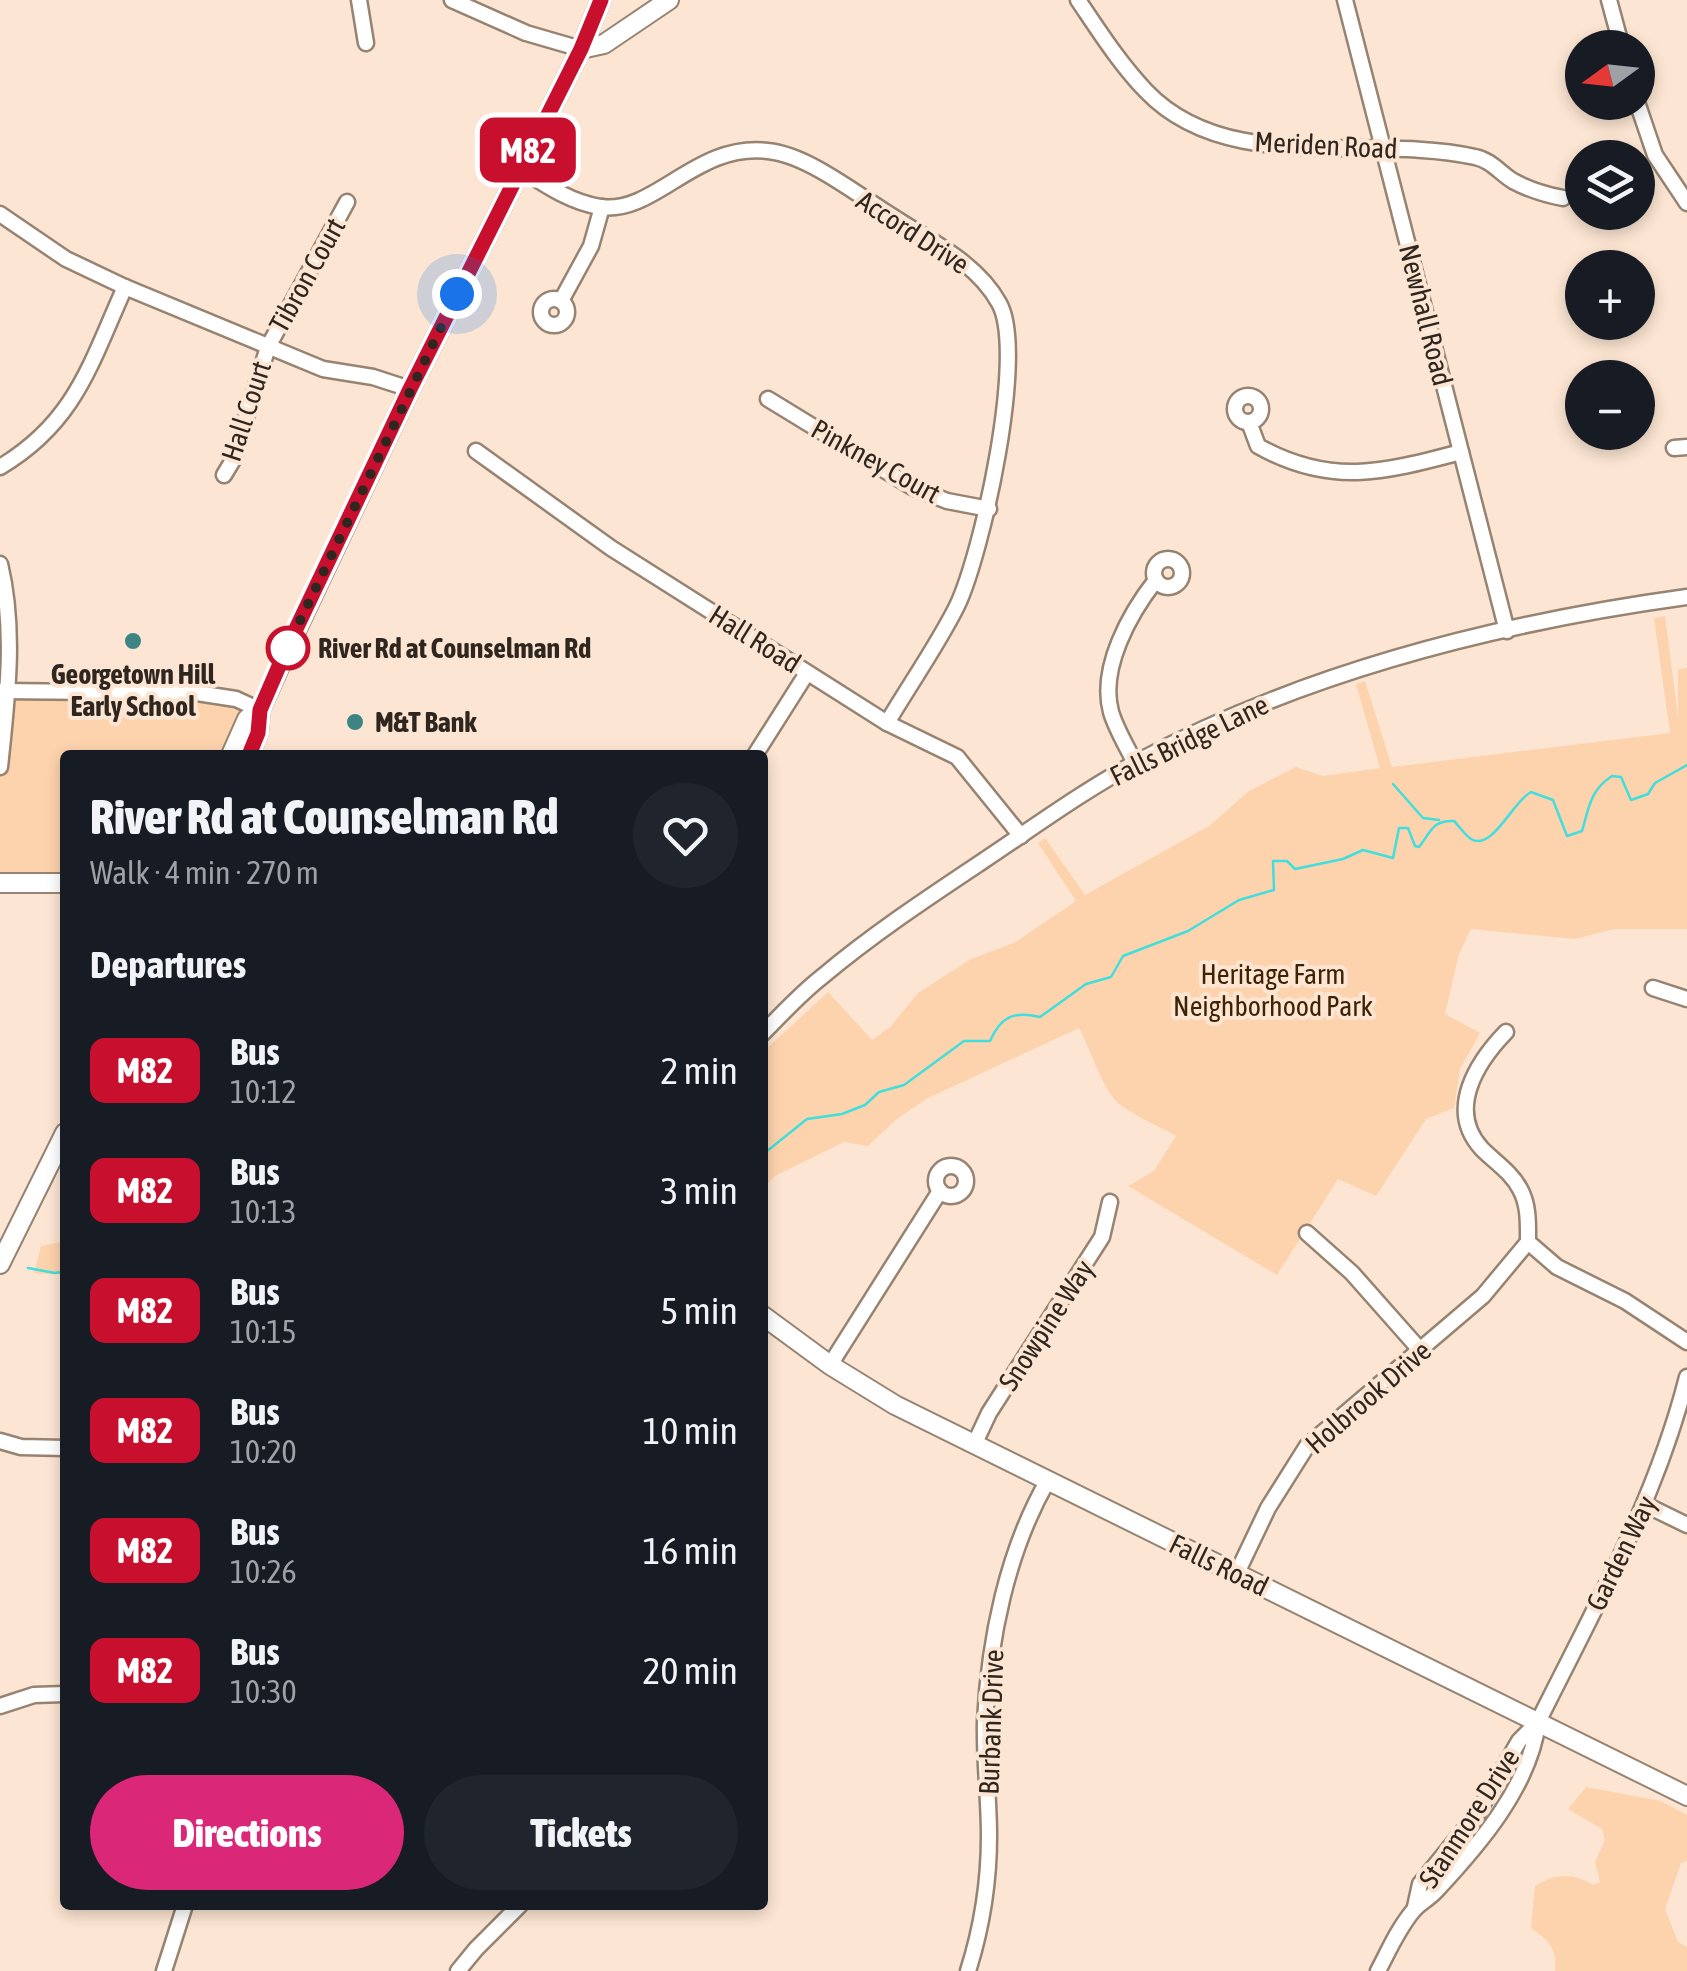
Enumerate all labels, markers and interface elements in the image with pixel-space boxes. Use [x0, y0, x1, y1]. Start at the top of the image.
north arrow [1565, 30, 1655, 120]
map controls [1565, 30, 1655, 450]
line badge: M82 [470, 118, 586, 182]
street label: Meriden Road [1254, 125, 1398, 165]
text: M82 [500, 130, 556, 170]
button: layers [1565, 140, 1655, 230]
street label: Accord Drive [851, 184, 975, 280]
street label: Tibron Court [263, 212, 351, 338]
street label: Newhall Road [1393, 241, 1459, 389]
button: + [1565, 250, 1655, 340]
your location [432, 269, 482, 319]
street label: Hall Court [215, 357, 277, 465]
button: − [1565, 360, 1655, 450]
street label: Pinkney Court [806, 413, 946, 509]
street label: Hall Road [704, 599, 806, 679]
marker: River Rd at Counselman Rd [267, 627, 309, 669]
marker: Georgetown Hill Early School [122, 630, 144, 652]
place label: River Rd at Counselman Rd [318, 632, 591, 664]
place label: Georgetown Hill Early School [51, 658, 216, 722]
street label: Falls Bridge Lane [1105, 688, 1273, 792]
place label: M&T Bank [375, 706, 477, 738]
marker: M&T Bank [344, 711, 366, 733]
button: heart [633, 783, 738, 888]
text: River Rd at Counselman Rd [90, 789, 558, 844]
text: Walk · 4 min · 270 m [90, 854, 319, 891]
text: Departures [90, 943, 246, 986]
park label: Heritage Farm Neighborhood Park [1173, 958, 1373, 1022]
text: Bus [230, 1030, 280, 1073]
text: 2 min [660, 1049, 738, 1092]
text: M82 [117, 1050, 173, 1090]
text: 10:12 [230, 1073, 297, 1110]
text: Bus [230, 1150, 280, 1193]
text: 3 min [660, 1169, 738, 1212]
text: M82 [117, 1170, 173, 1210]
text: 10:13 [230, 1193, 297, 1230]
street label: Snowpine Way [992, 1254, 1100, 1396]
text: Bus [230, 1270, 280, 1313]
text: 5 min [660, 1289, 738, 1332]
text: M82 [117, 1290, 173, 1330]
text: 10:15 [230, 1313, 297, 1350]
street label: Holbrook Drive [1299, 1334, 1437, 1460]
text: Bus [230, 1390, 280, 1433]
text: 10 min [643, 1409, 738, 1452]
text: M82 [117, 1410, 173, 1450]
text: 10:20 [230, 1433, 297, 1470]
street label: Garden Way [1580, 1490, 1662, 1616]
text: Bus [230, 1510, 280, 1553]
street label: Falls Road [1164, 1527, 1274, 1603]
text: 16 min [643, 1529, 738, 1572]
text: M82 [117, 1530, 173, 1570]
text: 10:26 [230, 1553, 297, 1590]
text: Bus [230, 1630, 280, 1673]
text: 20 min [643, 1649, 738, 1692]
street label: Burbank Drive [972, 1649, 1010, 1795]
text: M82 [117, 1650, 173, 1690]
text: 10:30 [230, 1673, 297, 1710]
street label: Stanmore Drive [1412, 1743, 1526, 1893]
button: Directions [90, 1775, 404, 1890]
button: Tickets [424, 1775, 738, 1890]

